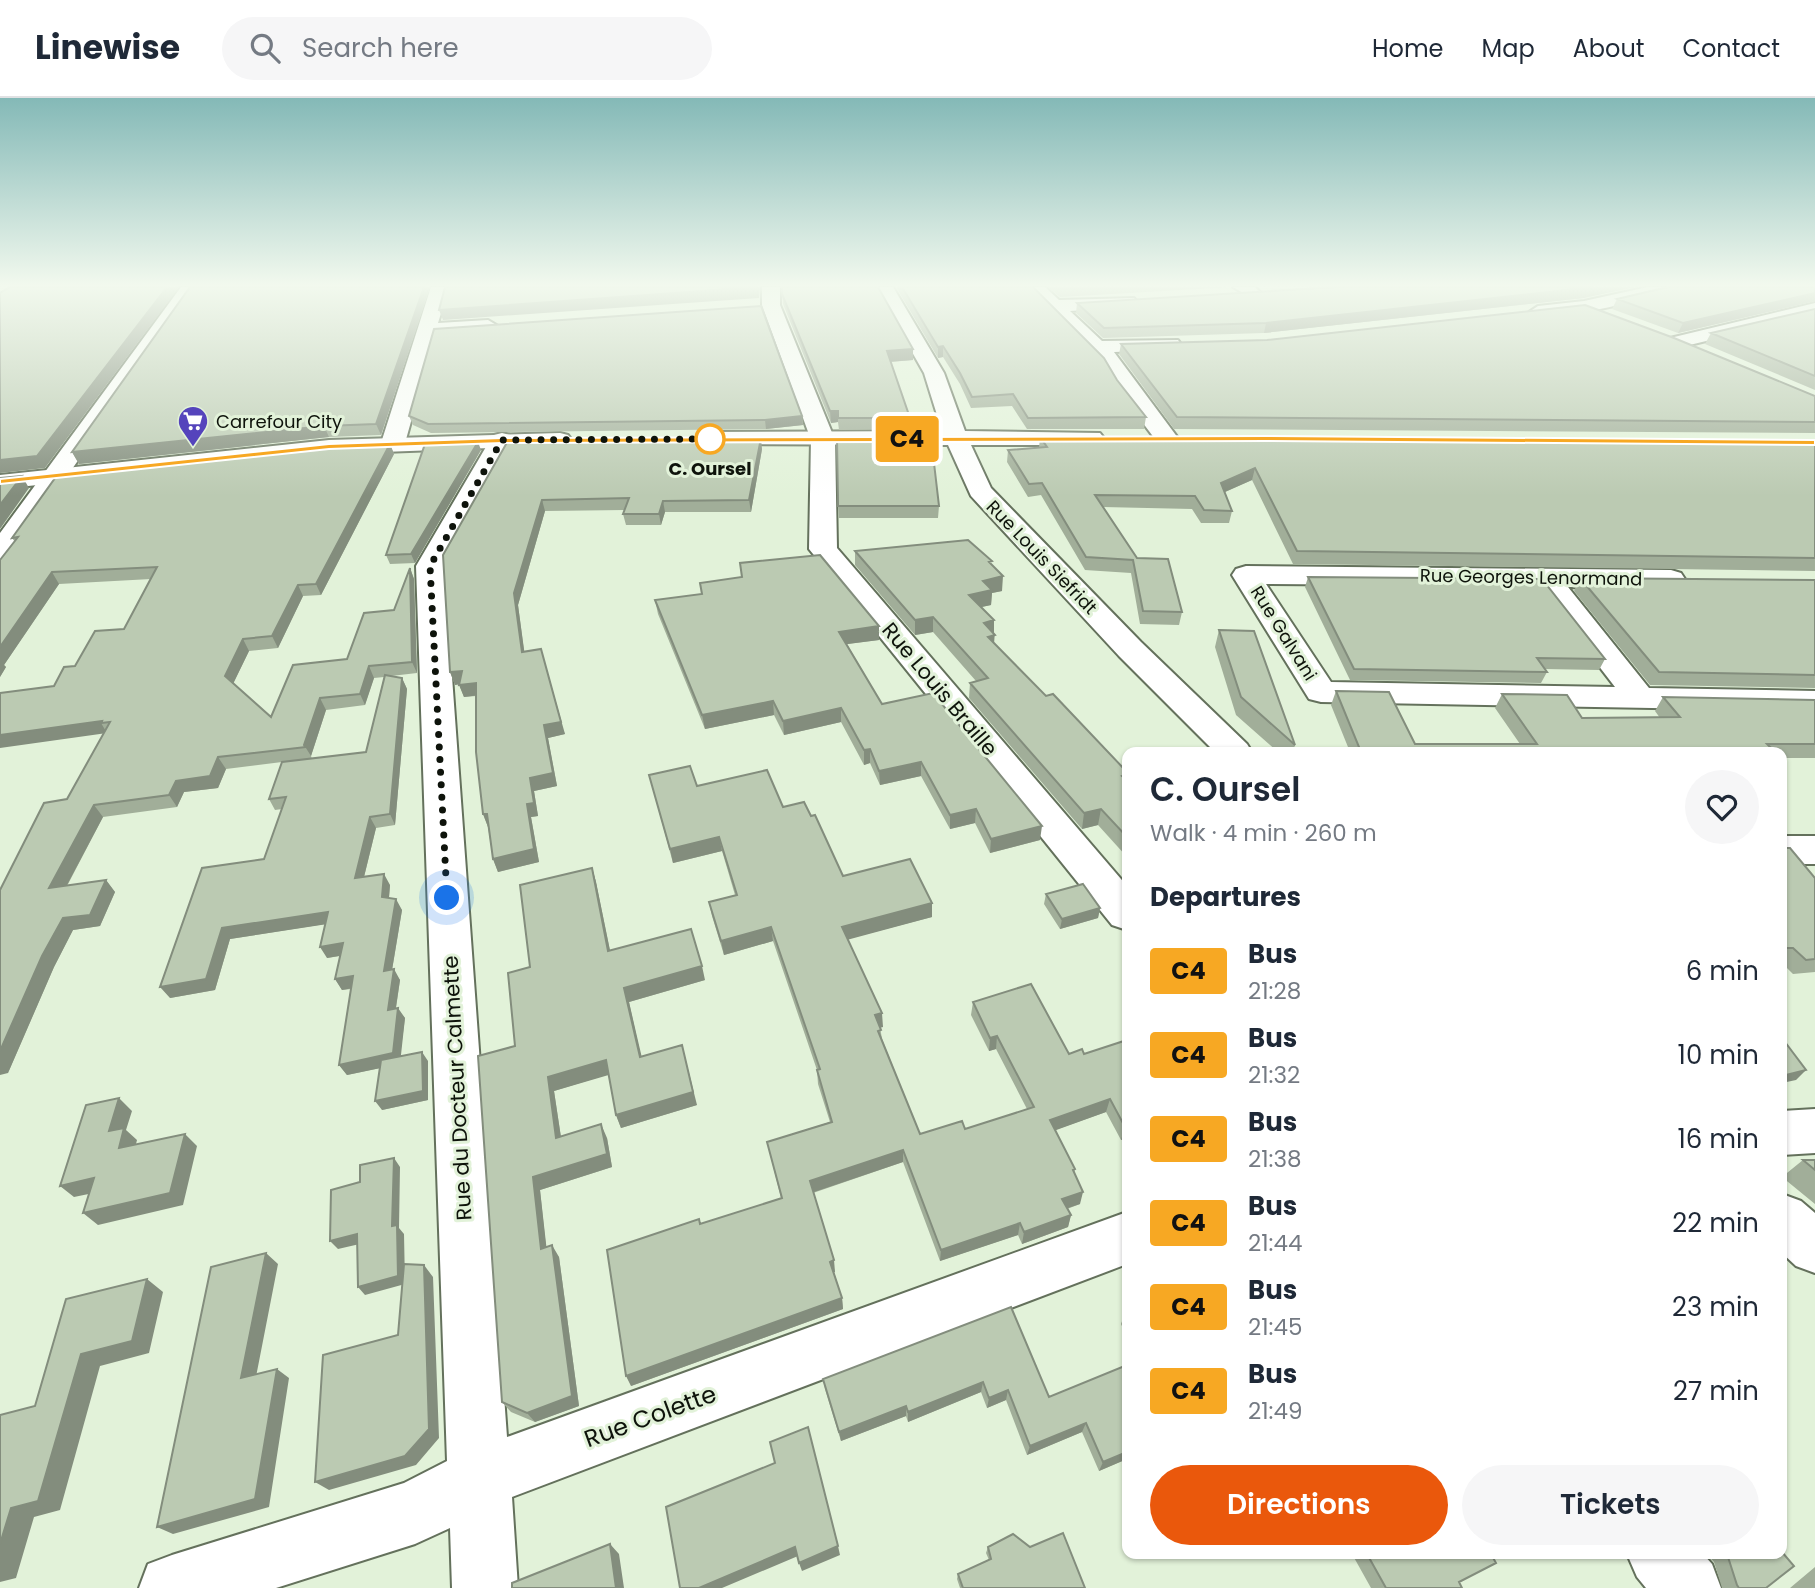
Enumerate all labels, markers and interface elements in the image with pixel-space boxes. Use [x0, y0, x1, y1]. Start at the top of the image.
search box [222, 17, 712, 80]
text: Linewise [35, 24, 180, 71]
icon: search [246, 29, 284, 67]
text: Search here [302, 30, 459, 66]
text: Home [1372, 32, 1444, 65]
text: Map [1482, 32, 1535, 65]
text: About [1573, 32, 1644, 65]
text: Contact [1682, 32, 1780, 65]
supermarket icon: Carrefour City [176, 404, 210, 448]
place label: Carrefour City [216, 409, 342, 434]
line badge: C4 [876, 416, 939, 462]
text: C4 [890, 422, 924, 455]
marker: C. Oursel [695, 424, 725, 454]
place label: C. Oursel [668, 456, 752, 481]
street label: Rue Louis Siefridt [981, 494, 1103, 620]
street label: Rue Georges Lenormand [1420, 563, 1642, 591]
street label: Rue Galvani [1245, 581, 1323, 685]
street label: Rue Louis Braille [876, 616, 1004, 762]
text: C. Oursel [1150, 766, 1300, 813]
button: heart [1685, 770, 1759, 844]
text: Walk · 4 min · 260 m [1150, 817, 1377, 849]
text: Departures [1150, 879, 1301, 915]
your location [429, 880, 464, 915]
text: Bus [1248, 936, 1297, 972]
text: 6 min [1686, 953, 1759, 989]
text: C4 [1171, 954, 1206, 987]
street label: Rue du Docteur Calmette [436, 955, 478, 1221]
text: 21:28 [1248, 975, 1301, 1007]
text: Bus [1248, 1020, 1297, 1056]
text: 10 min [1678, 1037, 1759, 1073]
text: C4 [1171, 1038, 1206, 1071]
text: 21:32 [1248, 1059, 1300, 1091]
text: Bus [1248, 1104, 1297, 1140]
text: 16 min [1677, 1121, 1759, 1157]
text: C4 [1171, 1122, 1206, 1155]
text: 21:38 [1248, 1143, 1302, 1175]
text: Bus [1248, 1188, 1297, 1224]
text: 22 min [1672, 1205, 1759, 1241]
text: C4 [1171, 1206, 1206, 1239]
text: 21:44 [1248, 1227, 1302, 1259]
text: Bus [1248, 1272, 1297, 1308]
text: 23 min [1672, 1289, 1759, 1325]
text: C4 [1171, 1290, 1206, 1323]
text: 21:45 [1248, 1311, 1302, 1343]
text: Bus [1248, 1356, 1297, 1392]
text: 27 min [1673, 1373, 1759, 1409]
text: C4 [1171, 1374, 1206, 1407]
street label: Rue Colette [579, 1377, 721, 1455]
text: 21:49 [1248, 1395, 1302, 1427]
button: Directions [1150, 1465, 1448, 1545]
button: Tickets [1462, 1465, 1759, 1545]

